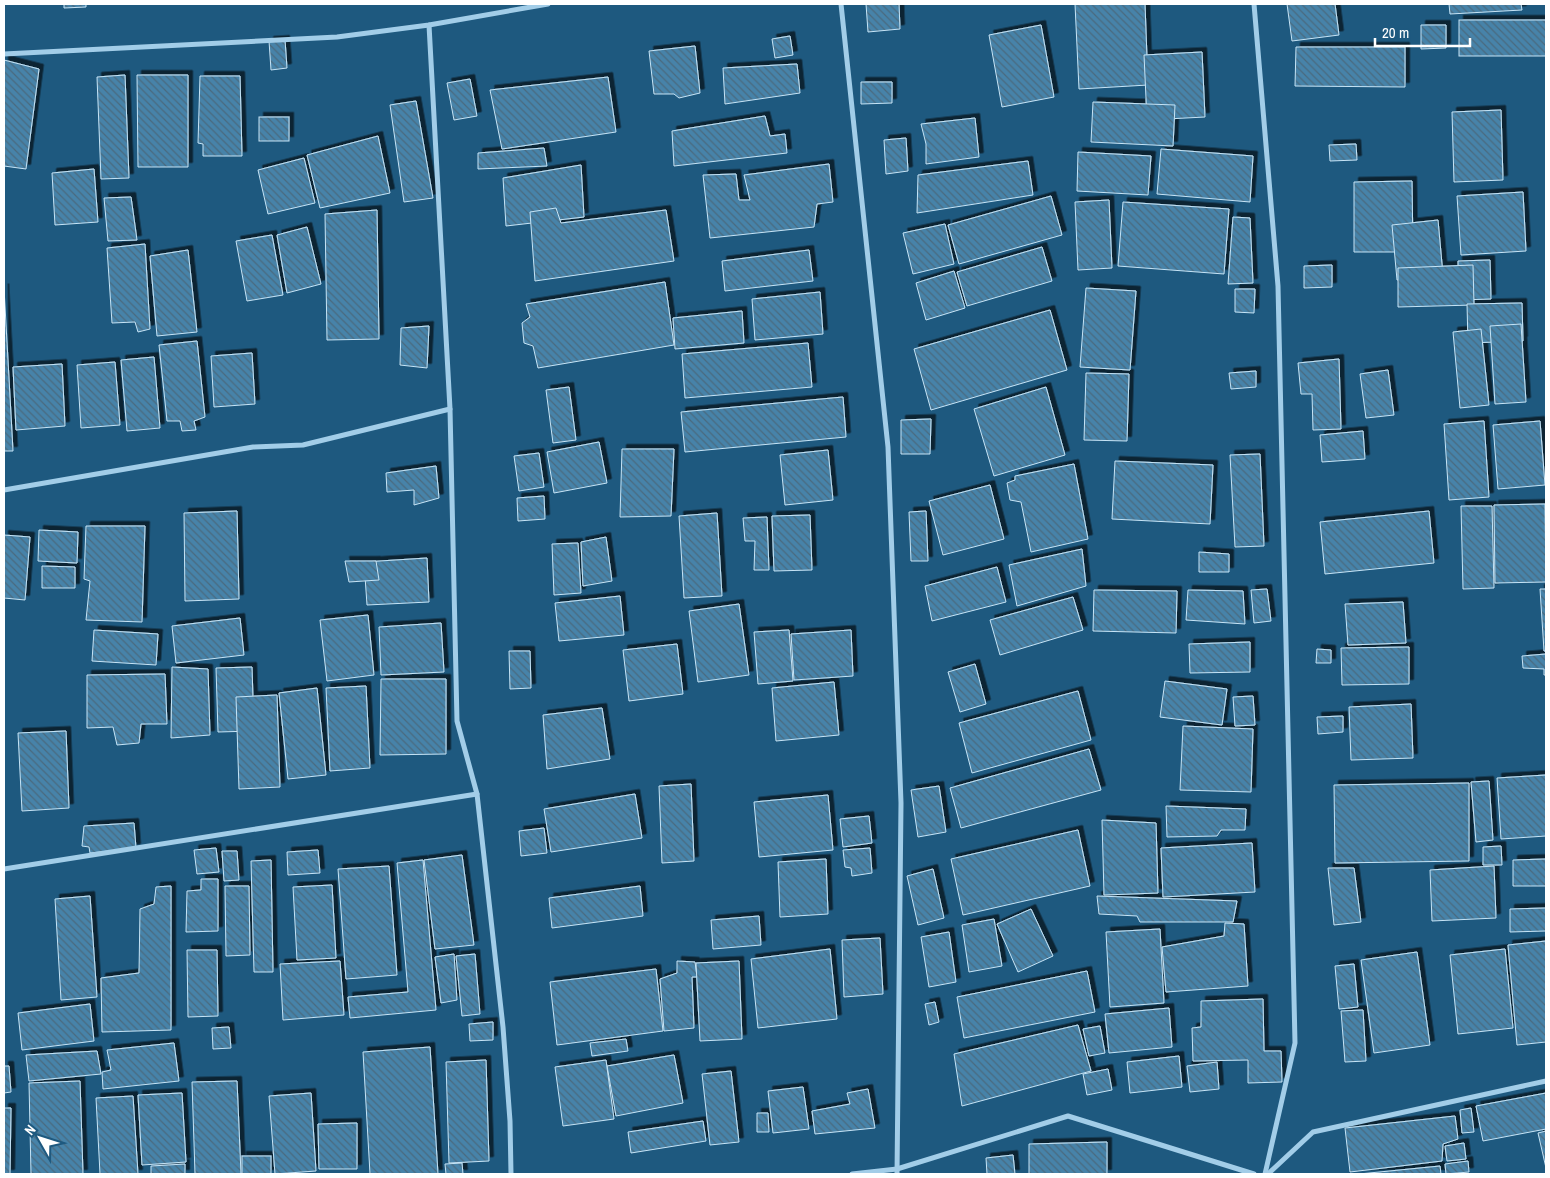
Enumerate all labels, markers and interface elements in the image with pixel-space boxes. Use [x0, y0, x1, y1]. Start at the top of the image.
scale bar [1375, 15, 1470, 47]
text: 20 m [1382, 22, 1409, 43]
north arrow [15, 1113, 65, 1163]
text: N [20, 1121, 40, 1139]

